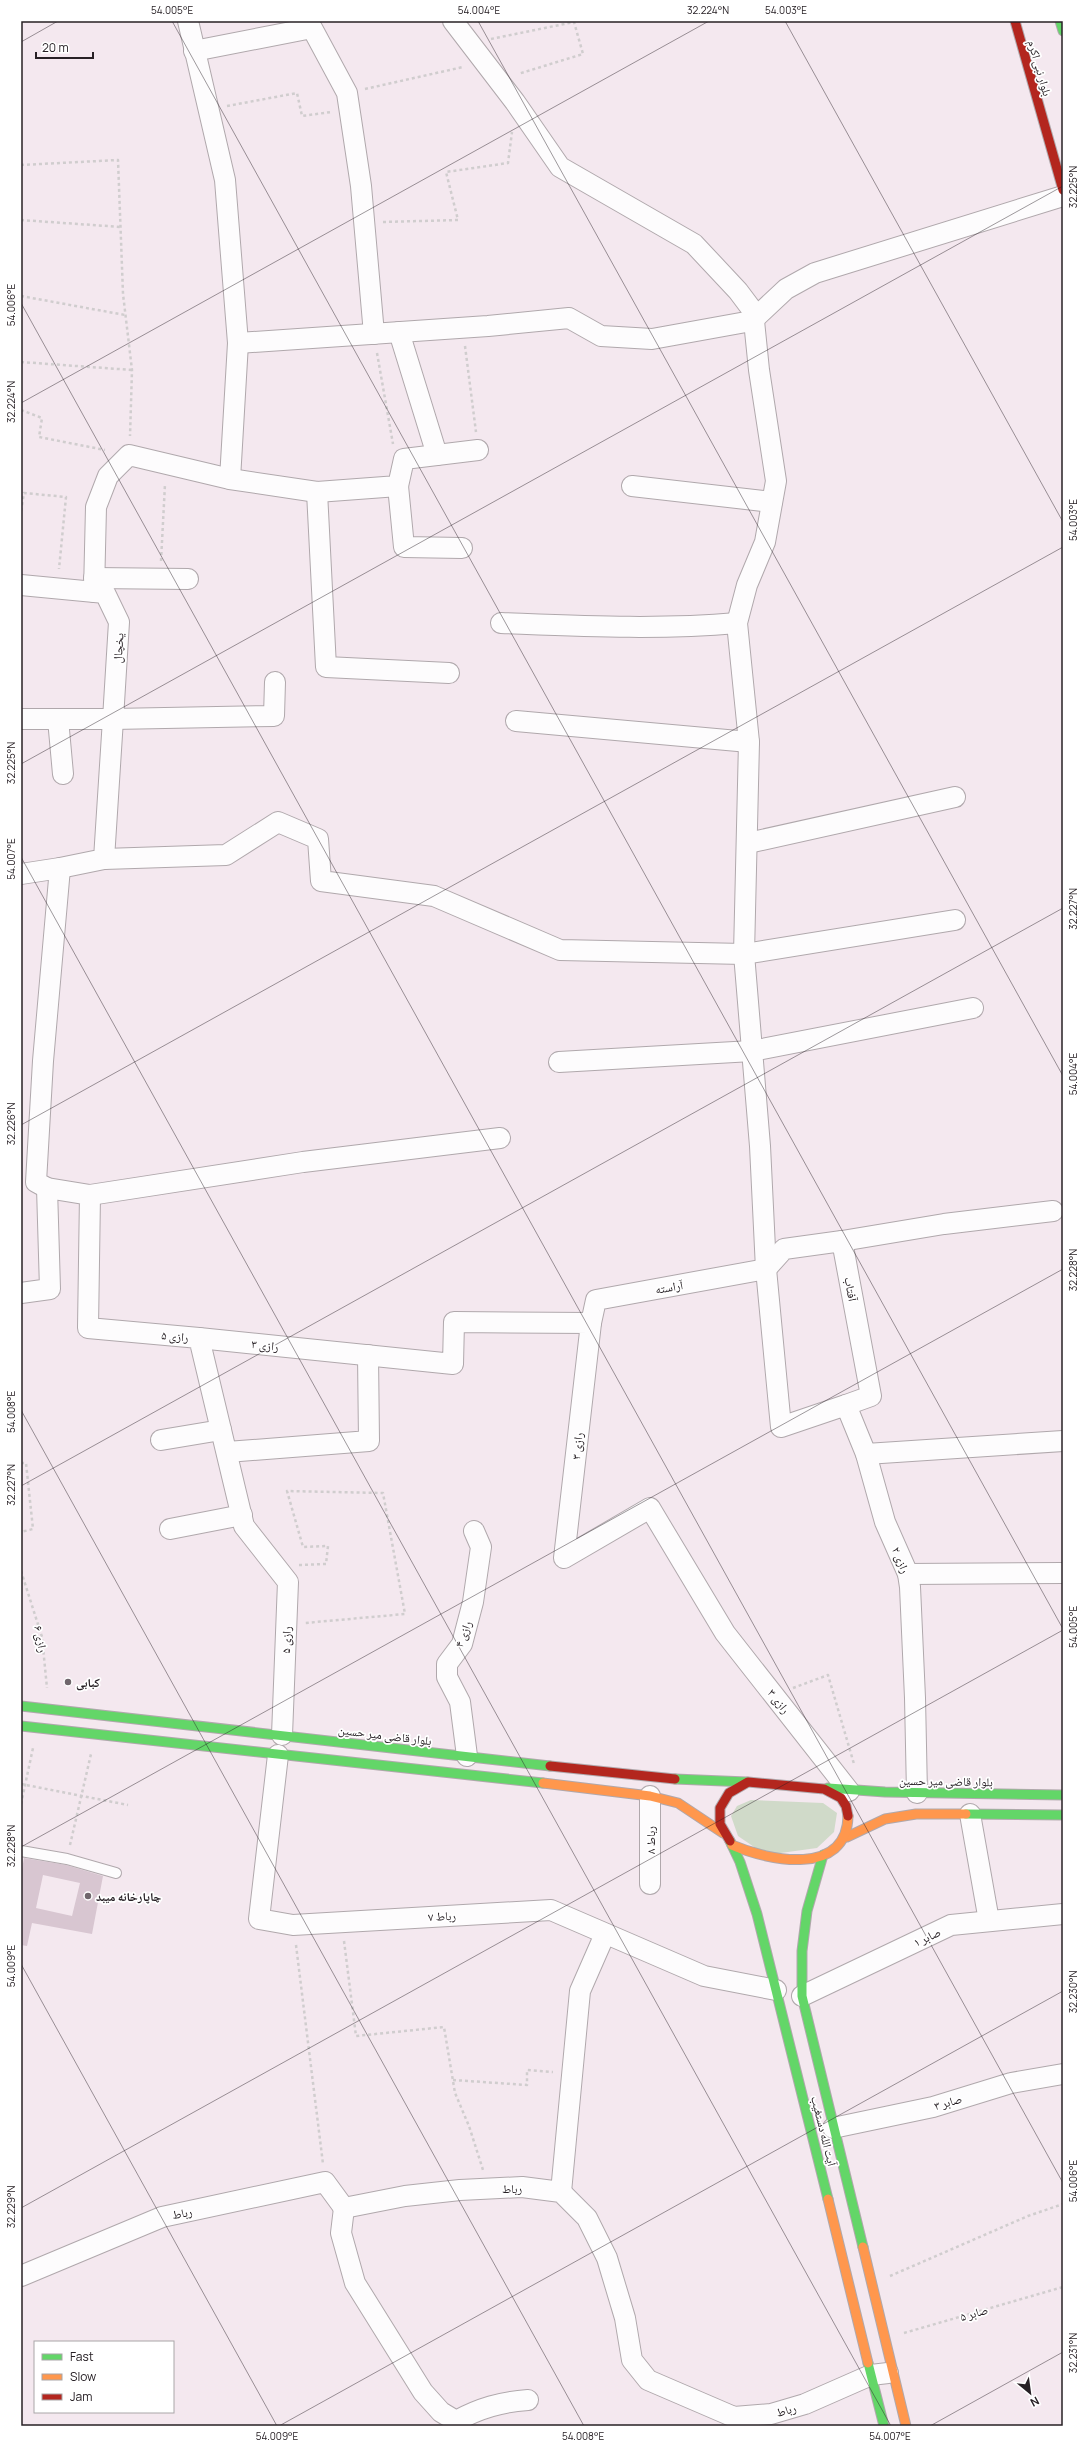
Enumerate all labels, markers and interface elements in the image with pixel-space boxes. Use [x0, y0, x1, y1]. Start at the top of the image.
text: 54.005°E [151, 3, 193, 17]
text: 54.004°E [458, 3, 500, 17]
text: 32.224°N [687, 3, 729, 17]
text: 54.003°E [765, 3, 807, 17]
scale bar [36, 34, 93, 60]
street label: بلوار نبی اکرم [1024, 38, 1056, 98]
text: 20 m [42, 39, 69, 56]
text: 32.225°N [1066, 166, 1080, 208]
text: 54.006°E [4, 283, 18, 326]
text: 32.224°N [4, 381, 18, 423]
text: 54.003°E [1066, 499, 1080, 541]
street label: یخچال [108, 632, 128, 664]
text: 32.225°N [4, 742, 18, 784]
text: 54.007°E [4, 838, 18, 880]
text: 32.227°N [1066, 888, 1080, 930]
text: 54.004°E [1066, 1053, 1080, 1095]
text: 32.226°N [4, 1102, 18, 1145]
text: 32.228°N [1066, 1249, 1080, 1291]
street label: آفتاب [840, 1275, 862, 1303]
street label: آراسته [654, 1276, 685, 1298]
street label: رازی ۵ [161, 1326, 190, 1346]
street label: رازی ۳ [251, 1335, 280, 1355]
text: 54.008°E [4, 1391, 18, 1433]
street label: رازی ۳ [567, 1431, 587, 1460]
text: 32.227°N [4, 1464, 18, 1506]
street label: رازی ۲ [888, 1544, 914, 1576]
text: 54.005°E [1066, 1606, 1080, 1648]
street label: رازی ۴ [450, 1618, 476, 1650]
street label: رازی ۶ [30, 1624, 52, 1654]
street label: رازی ۵ [277, 1626, 295, 1654]
place label: کبابی [76, 1674, 101, 1691]
marker: کبابی [63, 1677, 73, 1687]
street label: رازی ۳ [764, 1685, 794, 1717]
street label: بلوار قاضی میر حسین [337, 1721, 433, 1749]
street label: بلوار قاضی میر حسین [899, 1772, 993, 1790]
text: 32.228°N [4, 1825, 18, 1867]
street label: رباط ۸ [642, 1826, 659, 1854]
place label: چاپارخانه میبد [96, 1888, 161, 1905]
marker: چاپارخانه میبد [83, 1891, 93, 1901]
street label: رباط ۷ [428, 1907, 457, 1925]
street label: صابر ۱ [911, 1923, 943, 1951]
text: 54.009°E [4, 1944, 18, 1987]
text: 32.230°N [1066, 1971, 1080, 2013]
street label: صابر ۳ [932, 2090, 964, 2114]
street label: آیت الله دستغیب [807, 2094, 841, 2169]
text: 54.006°E [1066, 2159, 1080, 2202]
street label: رباط [502, 2180, 522, 2197]
text: 32.229°N [4, 2185, 18, 2228]
street label: رباط [170, 2203, 194, 2223]
street label: صابر ۵ [958, 2301, 990, 2325]
text: 32.231°N [1066, 2333, 1080, 2373]
legend [34, 2341, 174, 2413]
text: Fast [70, 2348, 94, 2365]
text: Slow [70, 2368, 96, 2385]
north arrow [1010, 2373, 1050, 2413]
text: Jam [70, 2388, 92, 2405]
text: N [1028, 2394, 1042, 2411]
street label: رباط [774, 2399, 798, 2421]
text: 54.009°E [256, 2429, 299, 2443]
text: 54.008°E [562, 2429, 604, 2443]
text: 54.007°E [869, 2429, 911, 2443]

